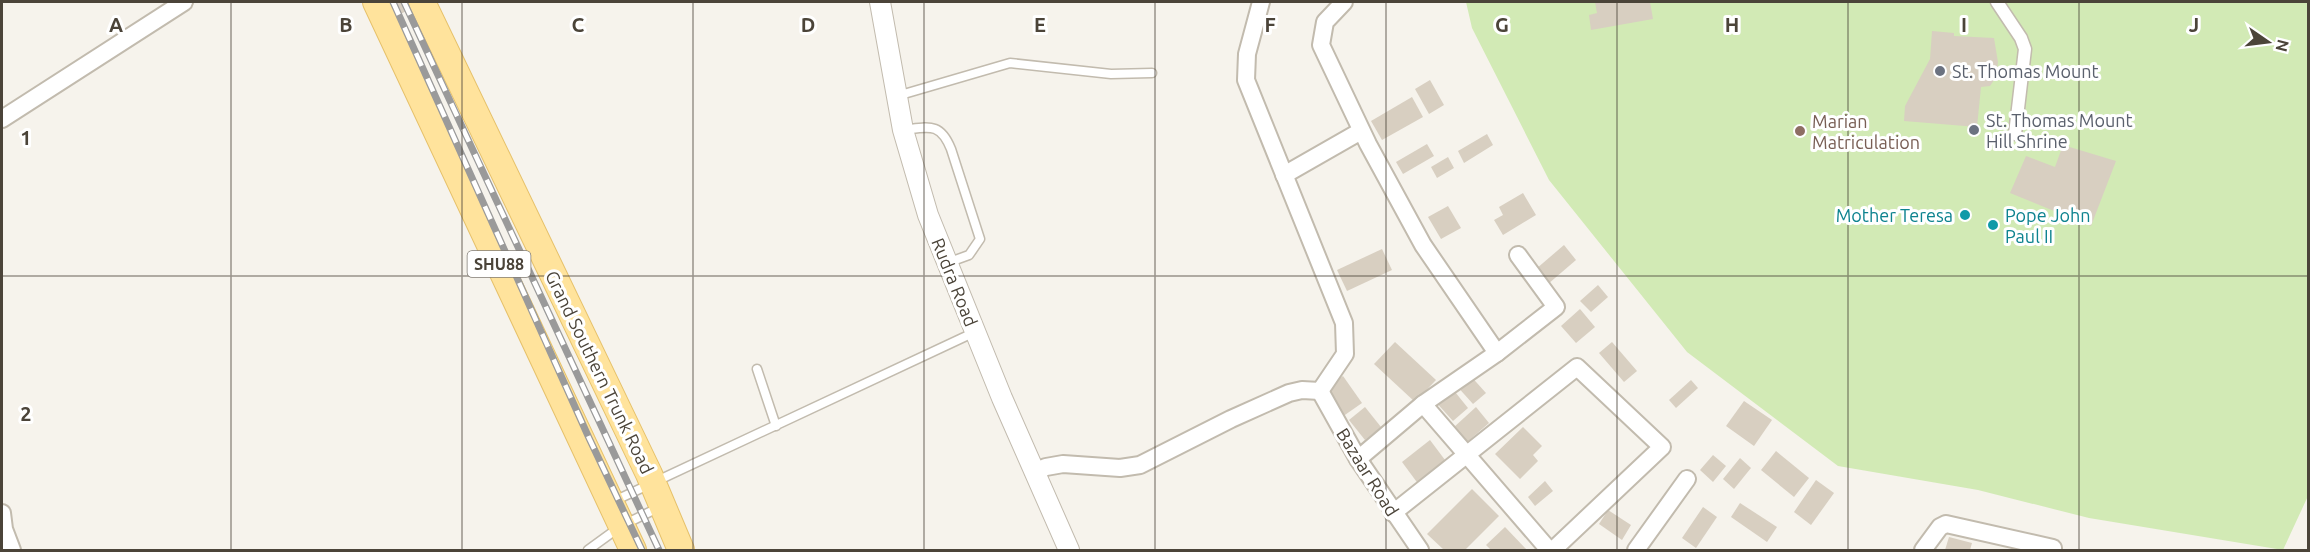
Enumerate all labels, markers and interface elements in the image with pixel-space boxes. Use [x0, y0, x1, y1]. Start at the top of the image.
north arrow [2238, 12, 2298, 72]
text: A [109, 13, 123, 36]
text: B [339, 13, 353, 36]
text: C [572, 13, 585, 36]
text: D [801, 13, 815, 36]
text: E [1034, 13, 1046, 36]
text: F [1264, 13, 1276, 36]
text: G [1495, 13, 1509, 36]
text: H [1725, 13, 1739, 36]
text: I [1961, 13, 1967, 36]
text: J [2189, 13, 2199, 36]
text: N [2272, 38, 2293, 54]
place label: St. Thomas Mount [1952, 61, 2099, 81]
marker: St. Thomas Mount [1933, 64, 1947, 78]
place label: St. Thomas Mount Hill Shrine [1986, 110, 2133, 151]
place label: Marian Matriculation [1812, 111, 1920, 152]
marker: St. Thomas Mount Hill Shrine [1967, 123, 1981, 137]
marker: Marian Matriculation [1793, 124, 1807, 138]
text: 1 [20, 126, 32, 149]
place label: Mother Teresa [1836, 205, 1953, 225]
place label: Pope John Paul II [2005, 205, 2091, 246]
marker: Mother Teresa [1958, 208, 1972, 222]
marker: Pope John Paul II [1986, 218, 2000, 232]
street label: Rudra Road [928, 235, 982, 329]
road number: SHU88 [468, 251, 530, 277]
street label: Grand Southern Trunk Road [542, 267, 658, 477]
text: 2 [20, 402, 32, 425]
street label: Bazaar Road [1333, 424, 1403, 520]

